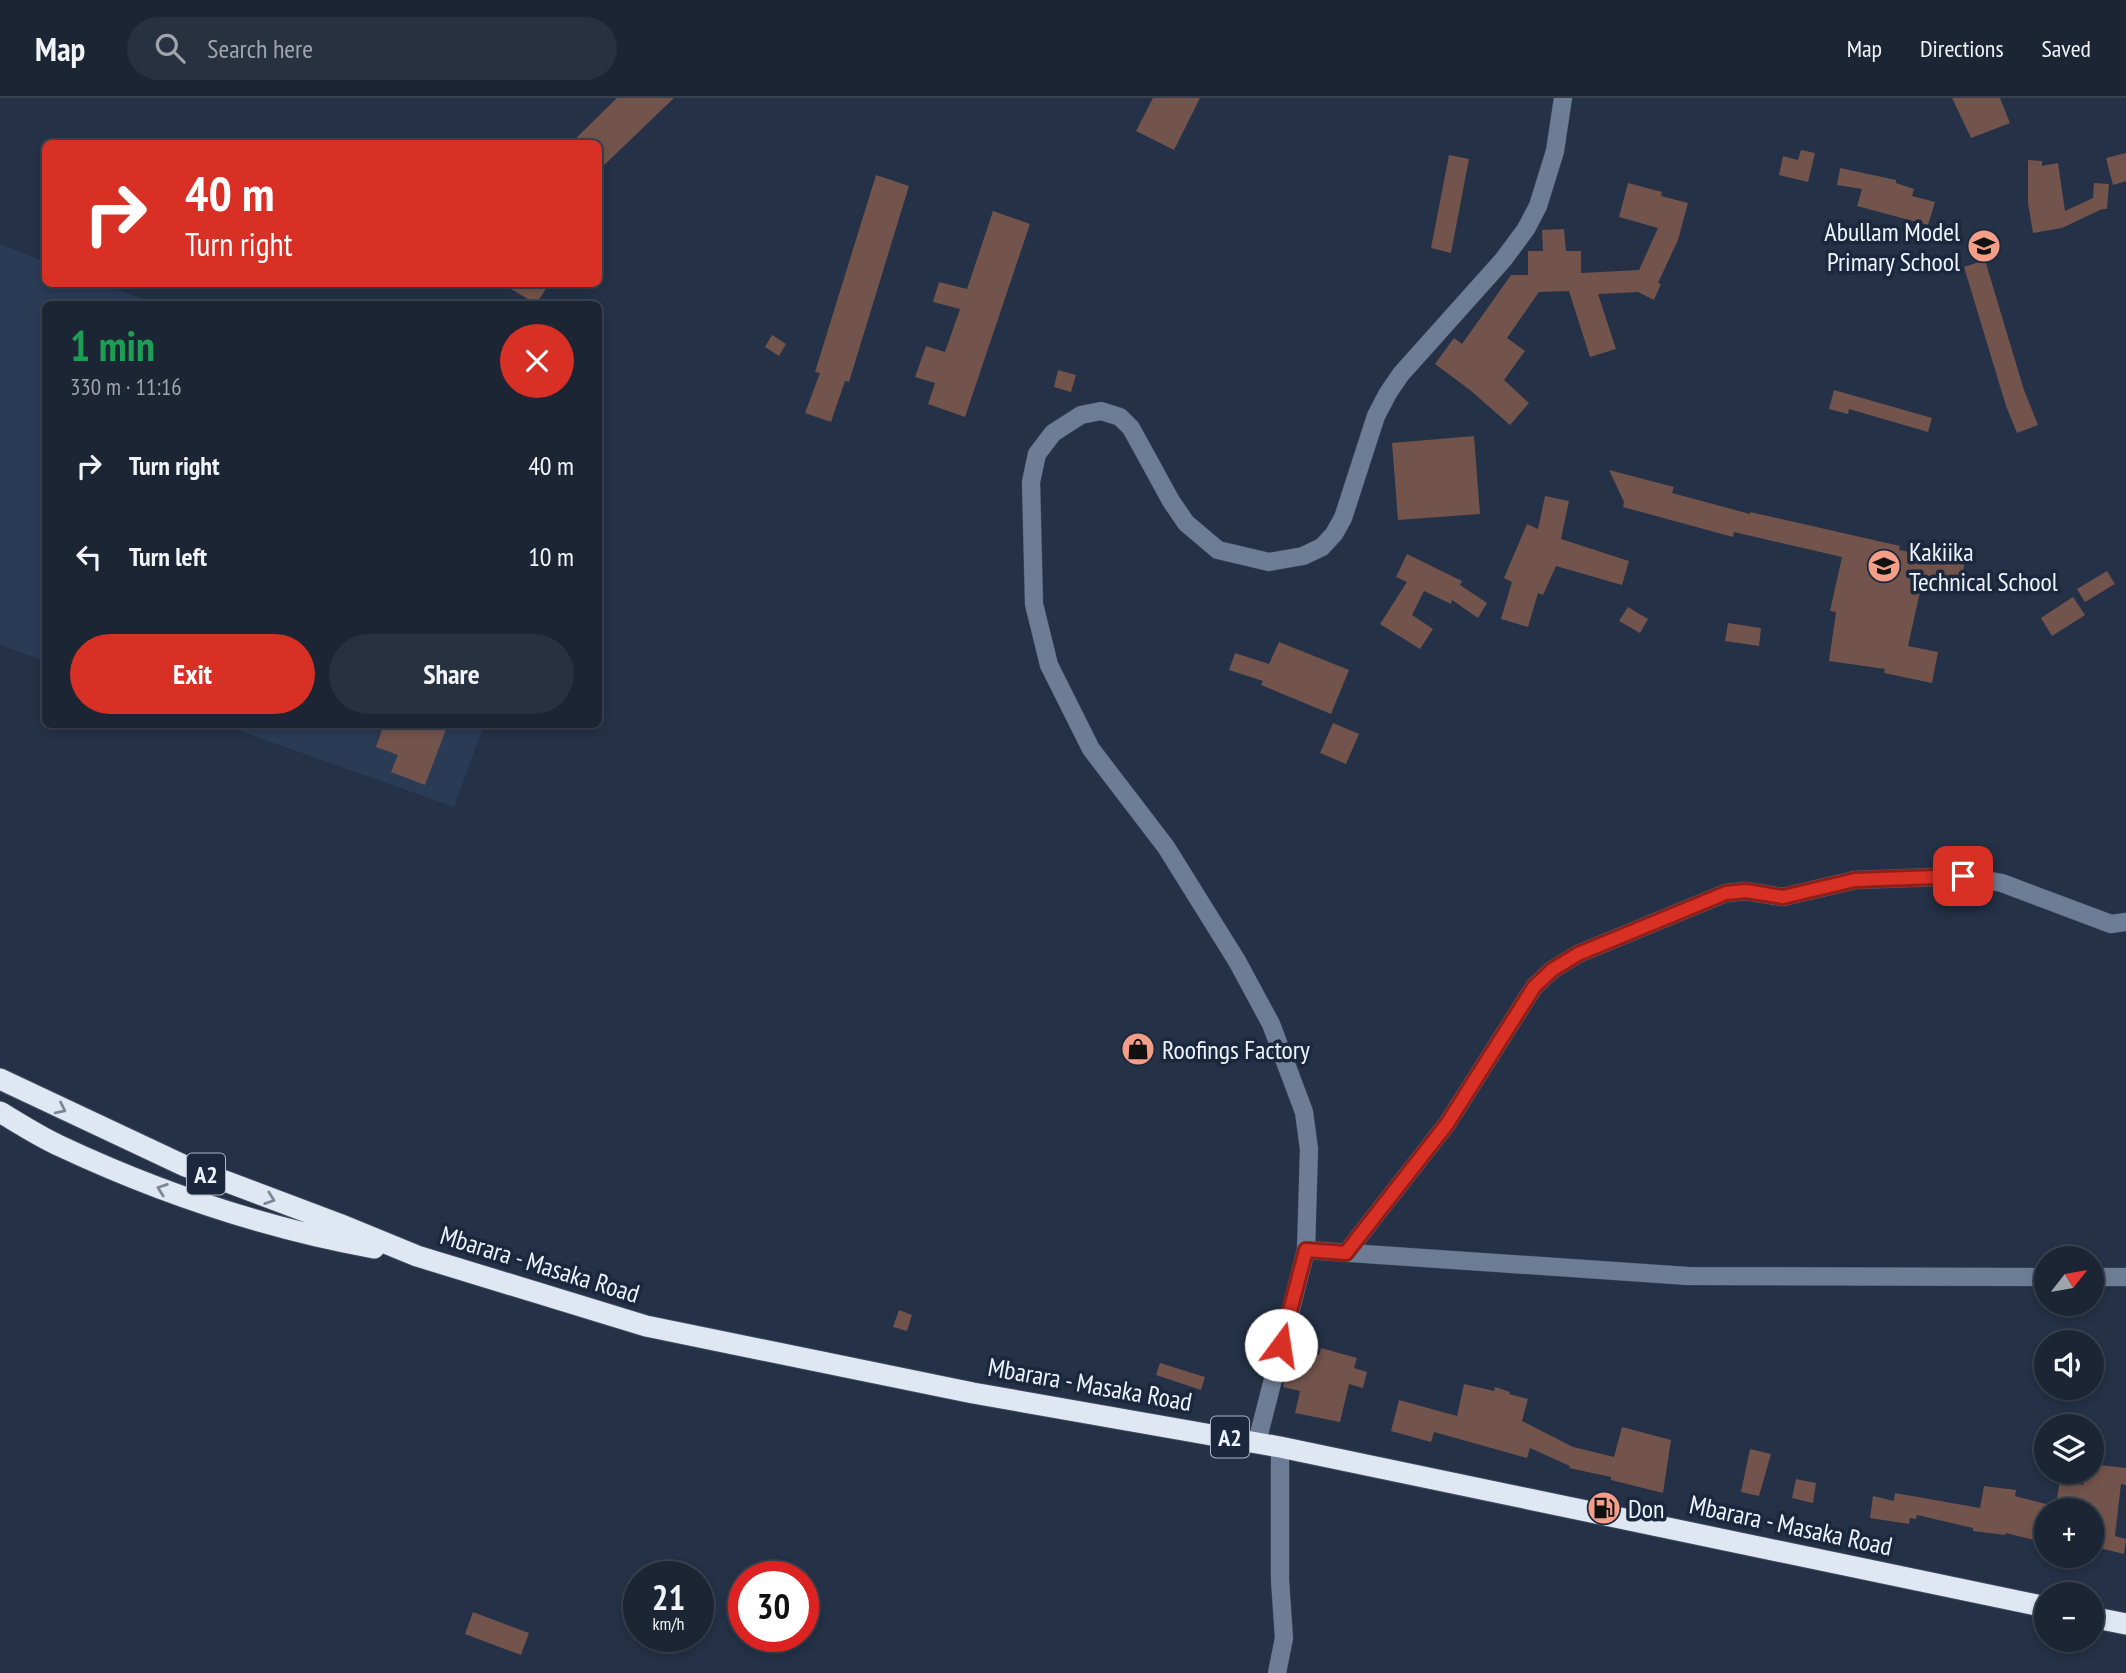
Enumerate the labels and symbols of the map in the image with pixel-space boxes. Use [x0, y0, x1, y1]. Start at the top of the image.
place label: Abullam Model Primary School [1824, 215, 1960, 278]
school or university icon: Abullam Model Primary School [1965, 227, 2003, 265]
place label: Kakiika Technical School [1909, 535, 2058, 598]
school or university icon: Kakiika Technical School [1865, 547, 1903, 585]
pin [1933, 846, 1993, 906]
shop icon: Roofings Factory [1119, 1030, 1157, 1068]
place label: Roofings Factory [1162, 1033, 1310, 1066]
one-way arrow [54, 1101, 66, 1115]
road number: A2 [187, 1154, 225, 1194]
one-way arrow [157, 1183, 169, 1197]
one-way arrow [264, 1191, 276, 1205]
street label: Mbarara - Masaka Road [436, 1218, 644, 1310]
north arrow [2034, 1246, 2104, 1316]
position arrow [1244, 1308, 1318, 1382]
street label: Mbarara - Masaka Road [985, 1350, 1195, 1418]
road number: A2 [1211, 1416, 1249, 1457]
street label: Mbarara - Masaka Road [1687, 1487, 1895, 1563]
fuel station icon: Don [1585, 1489, 1623, 1527]
place label: Don [1628, 1492, 1664, 1525]
speed limit sign: 30 [728, 1561, 819, 1652]

